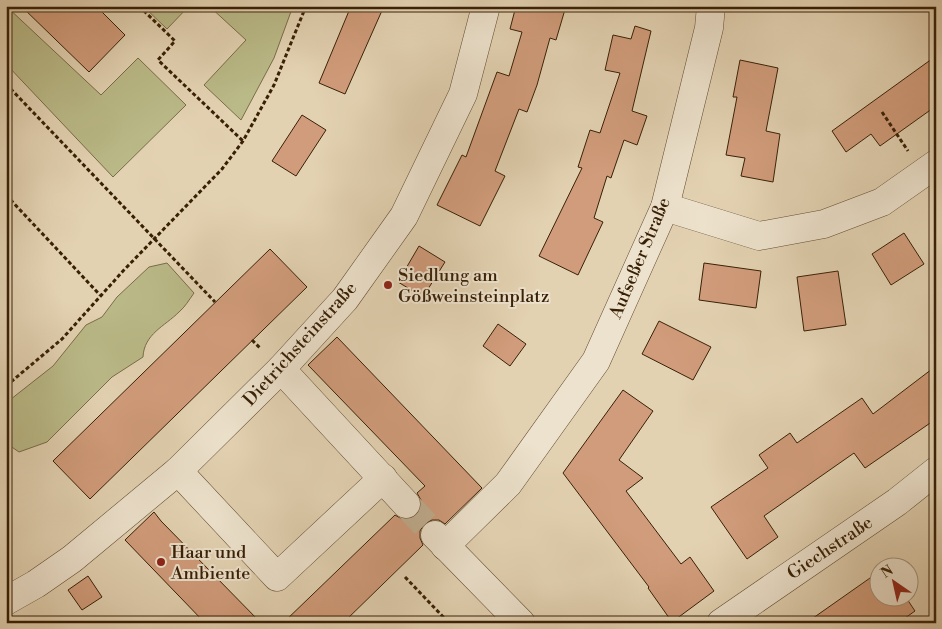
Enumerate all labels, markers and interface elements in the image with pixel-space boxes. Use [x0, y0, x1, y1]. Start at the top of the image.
street label: Aufseßer Straße [604, 194, 676, 323]
place label: Siedlung am Gößweinsteinplatz [398, 264, 549, 308]
street label: Dietrichsteinstraße [238, 277, 362, 411]
marker: Siedlung am Gößweinsteinplatz [382, 279, 394, 291]
street label: Giechstraße [783, 511, 877, 585]
place label: Haar und Ambiente [170, 541, 250, 585]
marker: Haar und Ambiente [155, 556, 167, 568]
north arrow [870, 556, 920, 606]
text: N [878, 561, 897, 583]

